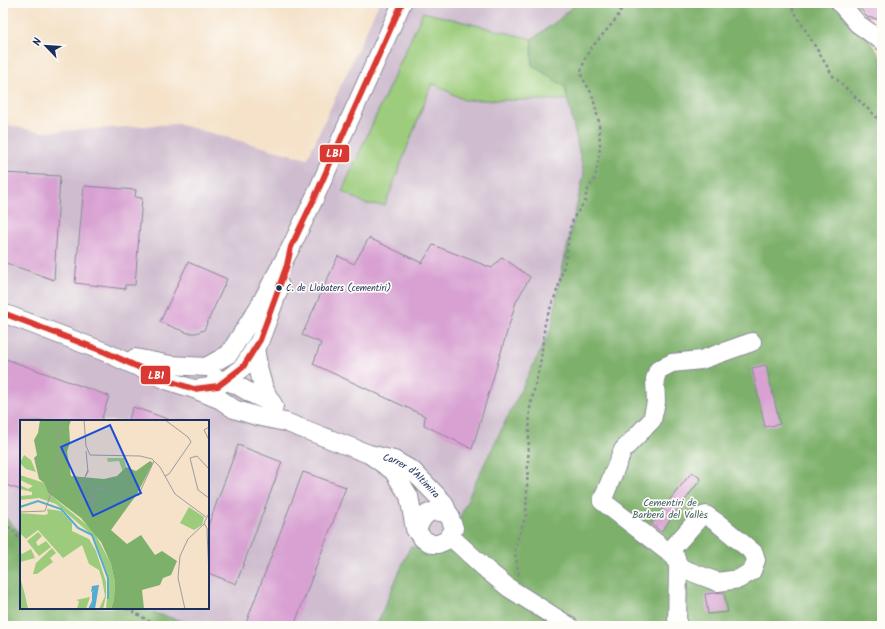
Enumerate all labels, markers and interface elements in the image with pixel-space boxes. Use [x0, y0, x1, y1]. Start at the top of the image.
north arrow [26, 26, 66, 66]
text: N [28, 35, 47, 49]
line badge: LB1 [319, 144, 350, 163]
text: LB1 [326, 145, 343, 163]
place label: C. de Llobaters (cementiri) [286, 281, 391, 296]
marker: C. de Llobaters (cementiri) [274, 283, 284, 293]
line badge: LB1 [140, 365, 171, 385]
text: LB1 [148, 367, 165, 385]
inset map [20, 420, 209, 609]
street label: Carrer d'Altimira [381, 450, 444, 502]
park label: Cementiri de Barberà del Vallès [632, 495, 709, 523]

